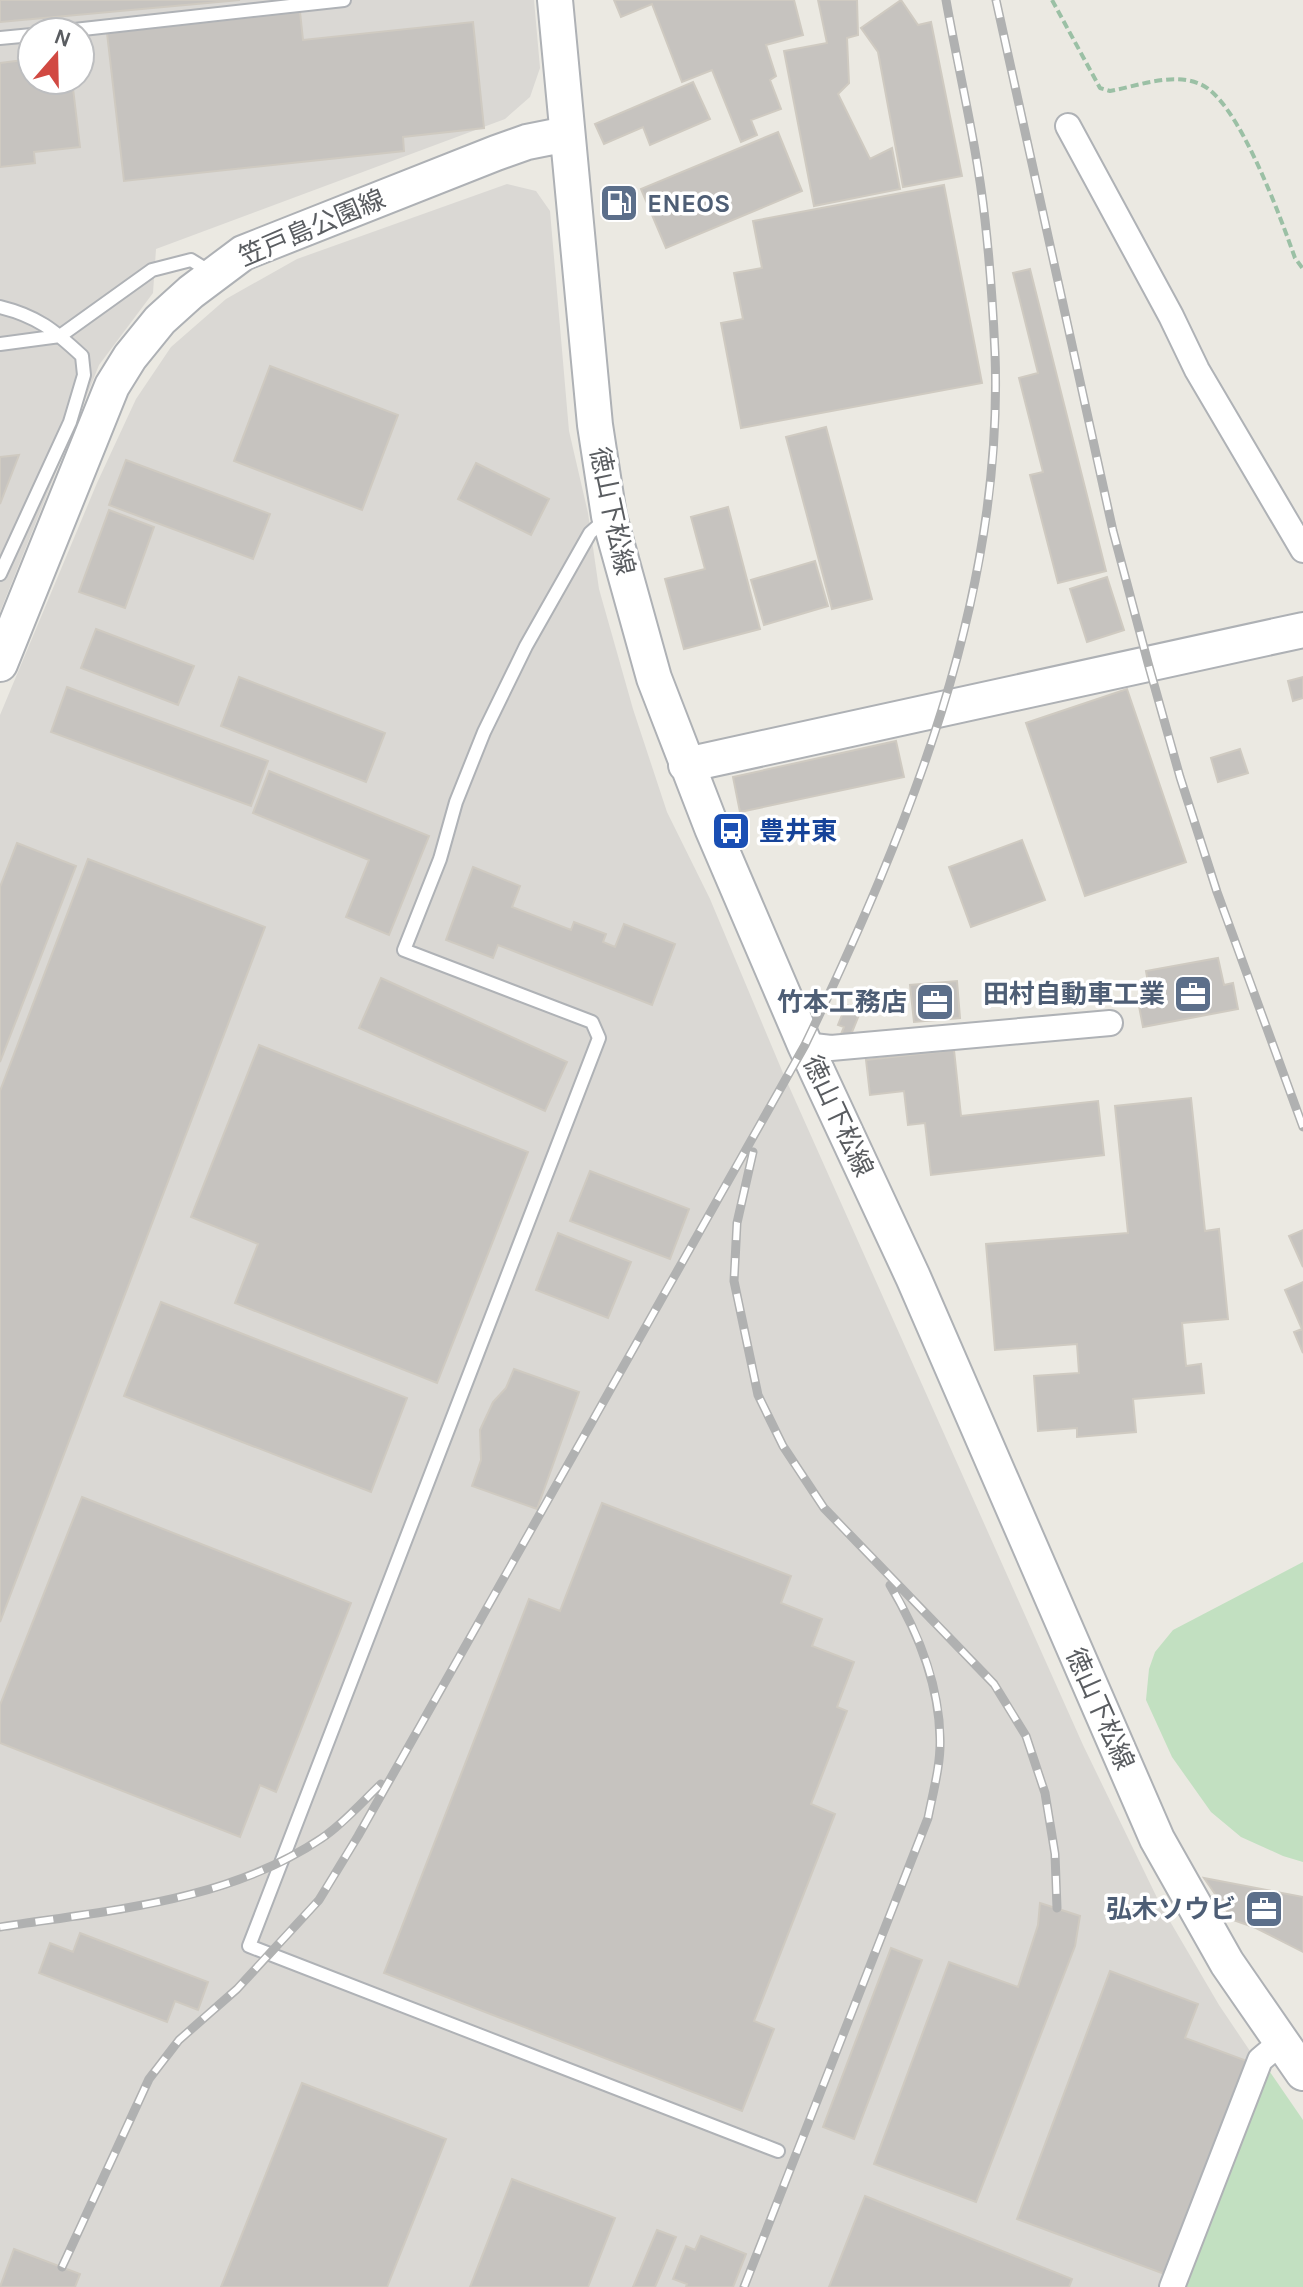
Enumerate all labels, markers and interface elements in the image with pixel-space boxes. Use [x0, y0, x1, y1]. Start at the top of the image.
north arrow [16, 16, 96, 96]
text: N [51, 23, 74, 53]
fuel station icon: ENEOS [598, 182, 640, 224]
street label: 笠戸島公園線 [234, 183, 390, 273]
place label: ENEOS [647, 188, 730, 219]
street label: 徳山下松線 [583, 444, 641, 578]
bus stop icon: 豊井東 [710, 810, 752, 852]
place label: 豊井東 [759, 816, 837, 847]
office icon: 田村自動車工業 [1172, 973, 1214, 1015]
place label: 田村自動車工業 [983, 979, 1165, 1010]
office icon: 竹本工務店 [914, 981, 956, 1023]
place label: 竹本工務店 [777, 987, 907, 1018]
street label: 徳山下松線 [796, 1051, 880, 1181]
street label: 徳山下松線 [1059, 1643, 1141, 1775]
office icon: 弘木ソウビ [1243, 1888, 1285, 1930]
place label: 弘木ソウビ [1106, 1894, 1236, 1925]

